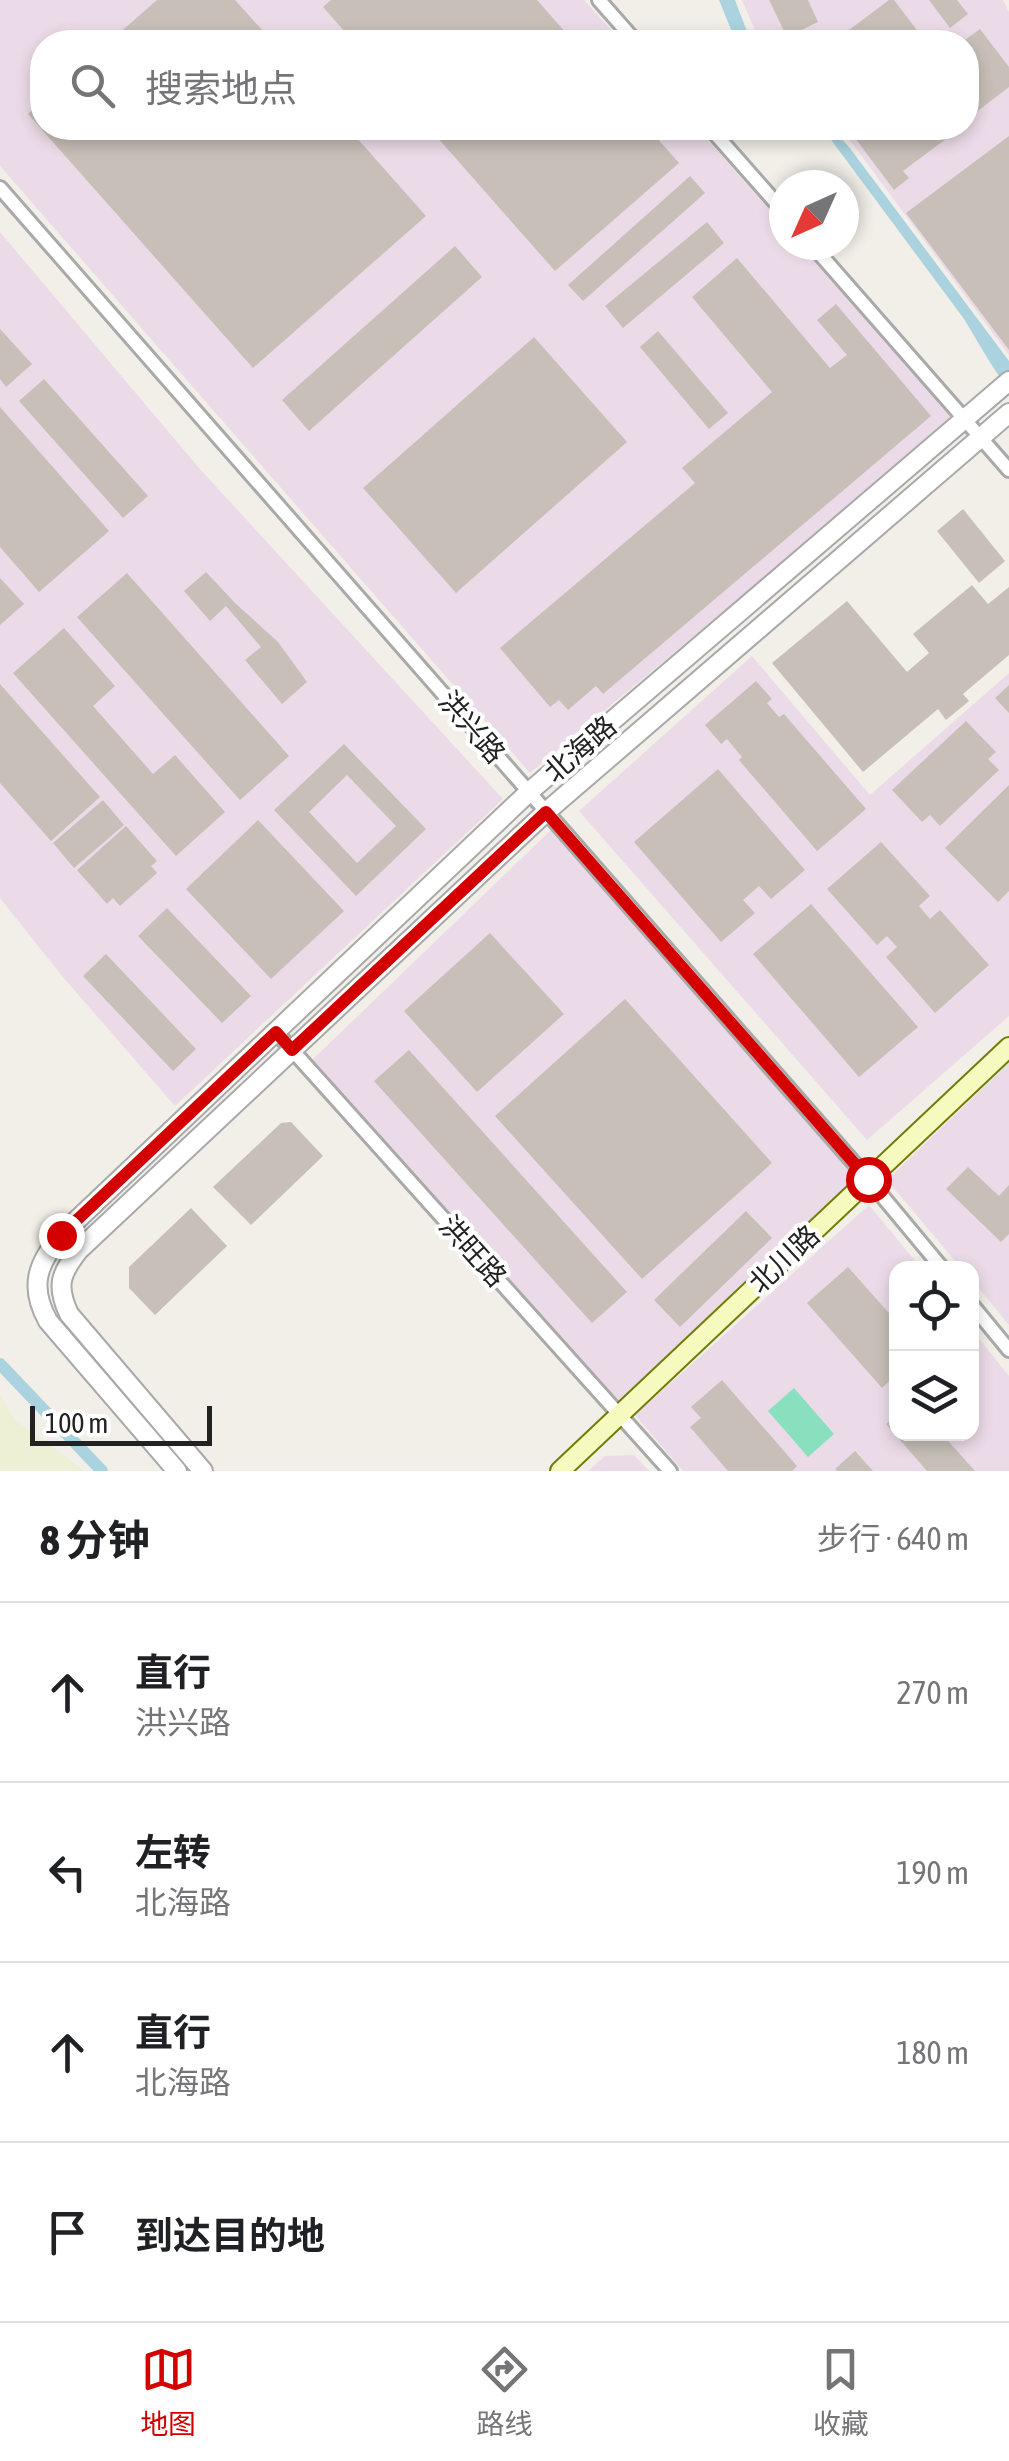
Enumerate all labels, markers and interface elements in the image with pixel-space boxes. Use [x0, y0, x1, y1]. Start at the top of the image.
search box [30, 30, 979, 140]
icon: search [65, 58, 120, 113]
text: 搜索地点 [145, 67, 297, 110]
north arrow [769, 170, 859, 260]
street label: 洪兴路 [432, 685, 512, 769]
street label: 北海路 [538, 709, 622, 789]
route start [846, 1157, 892, 1203]
street label: 洪旺路 [433, 1209, 513, 1293]
route end [39, 1213, 85, 1259]
street label: 北川路 [742, 1219, 826, 1299]
map controls [889, 1261, 979, 1441]
button: locate [889, 1261, 979, 1351]
button: layers [889, 1351, 979, 1441]
scale bar [30, 1401, 212, 1446]
text: 100 m [45, 1407, 108, 1439]
text: 8 分钟 [40, 1516, 150, 1564]
text: 步行 · 640 m [817, 1520, 969, 1557]
text: 直行 [135, 1651, 211, 1694]
icon: ahead [40, 1665, 95, 1720]
text: 270 m [896, 1674, 969, 1711]
text: 洪兴路 [135, 1704, 231, 1741]
text: 左转 [135, 1831, 211, 1874]
icon: left [40, 1845, 95, 1900]
text: 190 m [896, 1854, 969, 1891]
text: 北海路 [135, 1884, 231, 1921]
text: 直行 [135, 2011, 211, 2054]
icon: ahead [40, 2025, 95, 2080]
text: 180 m [896, 2034, 969, 2071]
text: 北海路 [135, 2064, 231, 2101]
icon: arrive [40, 2205, 95, 2260]
text: 到达目的地 [135, 2214, 325, 2257]
tab: 地图 [140, 2342, 196, 2442]
tab: 路线 [476, 2342, 533, 2442]
tab: 收藏 [813, 2342, 869, 2442]

